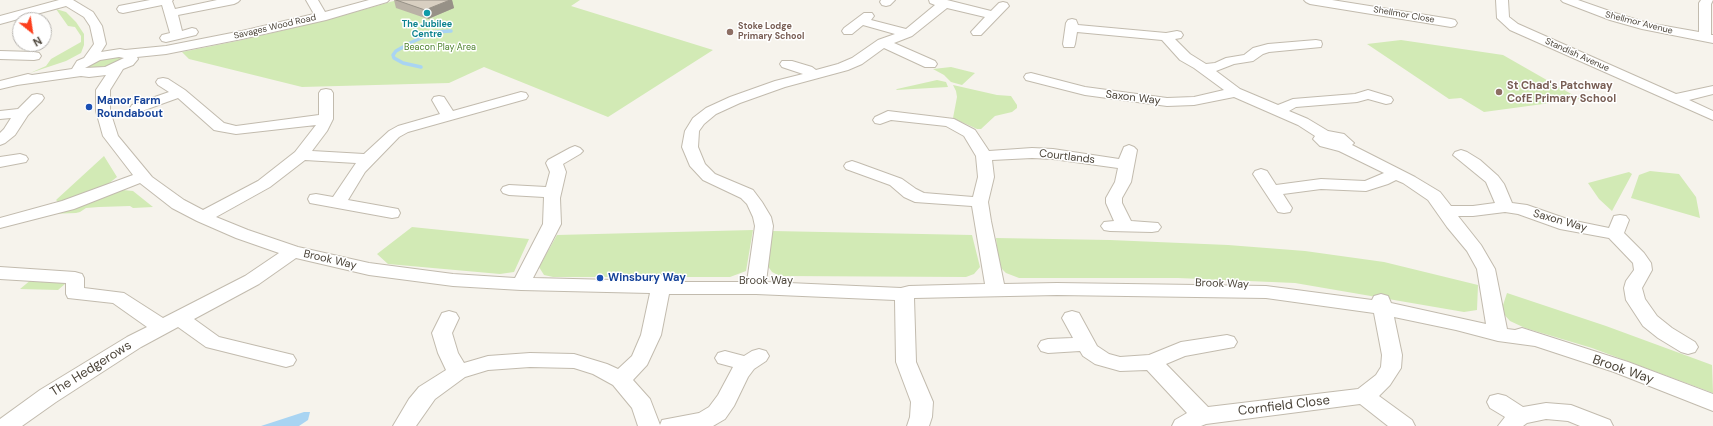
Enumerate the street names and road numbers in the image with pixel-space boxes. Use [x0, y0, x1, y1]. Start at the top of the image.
street label: Shellmor Close [1373, 4, 1435, 26]
street label: Shellmor Avenue [1604, 9, 1674, 37]
street label: Savages Wood Road [233, 12, 317, 42]
street label: Standish Avenue [1543, 36, 1611, 74]
street label: Saxon Way [1105, 88, 1161, 108]
street label: Courtlands [1038, 147, 1096, 167]
street label: Saxon Way [1532, 207, 1588, 235]
street label: Brook Way [302, 247, 358, 273]
street label: Brook Way [739, 274, 793, 288]
street label: Brook Way [1195, 276, 1249, 292]
street label: The Hedgerows [47, 338, 135, 400]
street label: Brook Way [1590, 352, 1656, 388]
street label: Cornfield Close [1237, 393, 1331, 419]

